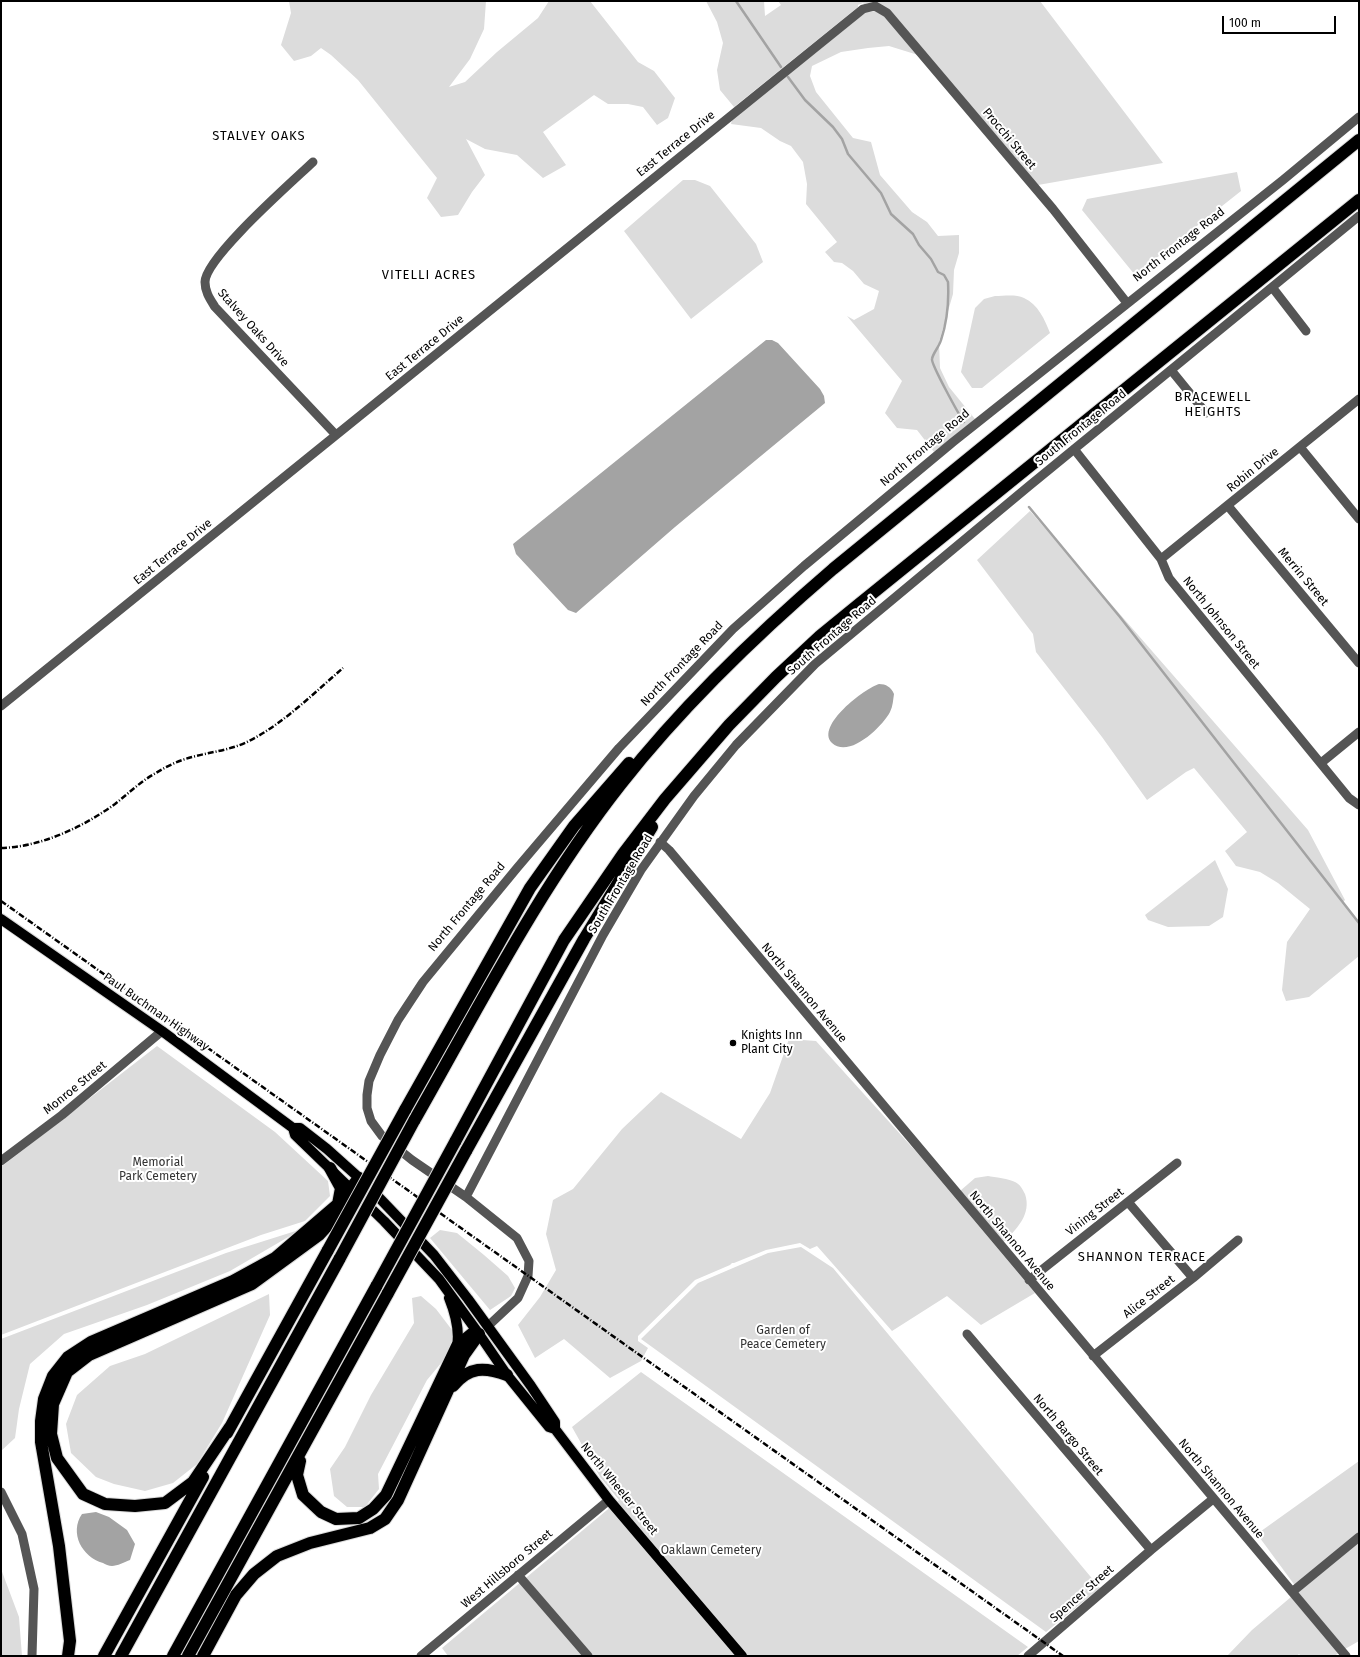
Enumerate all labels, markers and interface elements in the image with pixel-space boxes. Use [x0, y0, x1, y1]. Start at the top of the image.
scale bar [1224, 8, 1338, 34]
text: 100 m [1229, 16, 1261, 30]
street label: Procchi Street [979, 105, 1039, 173]
street label: East Terrace Drive [634, 108, 718, 180]
district label: STALVEY OAKS [212, 128, 306, 144]
street label: North Frontage Road [1130, 205, 1228, 285]
district label: VITELLI ACRES [382, 267, 476, 283]
street label: Stalvey Oaks Drive [214, 286, 292, 370]
street label: East Terrace Drive [383, 312, 467, 384]
street label: South Frontage Road [1033, 387, 1129, 469]
district label: BRACEWELL HEIGHTS [1175, 389, 1251, 420]
street label: North Frontage Road [877, 406, 973, 490]
street label: Robin Drive [1224, 445, 1282, 495]
street label: East Terrace Drive [131, 516, 215, 588]
street label: Merrin Street [1275, 545, 1331, 609]
street label: North Johnson Street [1179, 574, 1263, 672]
street label: South Frontage Road [785, 594, 879, 678]
street label: North Frontage Road [638, 619, 726, 709]
street label: South Frontage Road [586, 832, 656, 936]
street label: North Frontage Road [425, 859, 509, 955]
street label: North Shannon Avenue [758, 940, 850, 1046]
street label: Paul Buchman Highway [100, 970, 212, 1054]
place label: Knights Inn Plant City [741, 1029, 802, 1057]
marker: Knights Inn Plant City [728, 1038, 738, 1048]
street label: Monroe Street [41, 1058, 109, 1118]
park label: Memorial Park Cemetery [119, 1156, 197, 1184]
street label: Vining Street [1063, 1185, 1127, 1239]
street label: North Shannon Avenue [966, 1188, 1058, 1294]
district label: SHANNON TERRACE [1078, 1249, 1206, 1265]
street label: Alice Street [1120, 1272, 1178, 1322]
park label: Garden of Peace Cemetery [740, 1324, 826, 1352]
street label: North Bargo Street [1030, 1392, 1106, 1478]
street label: North Shannon Avenue [1175, 1436, 1267, 1542]
street label: North Wheeler Street [577, 1440, 661, 1538]
street label: West Hillsboro Street [458, 1527, 556, 1611]
park label: Oaklawn Cemetery [661, 1544, 761, 1558]
street label: Spencer Street [1047, 1562, 1117, 1626]

